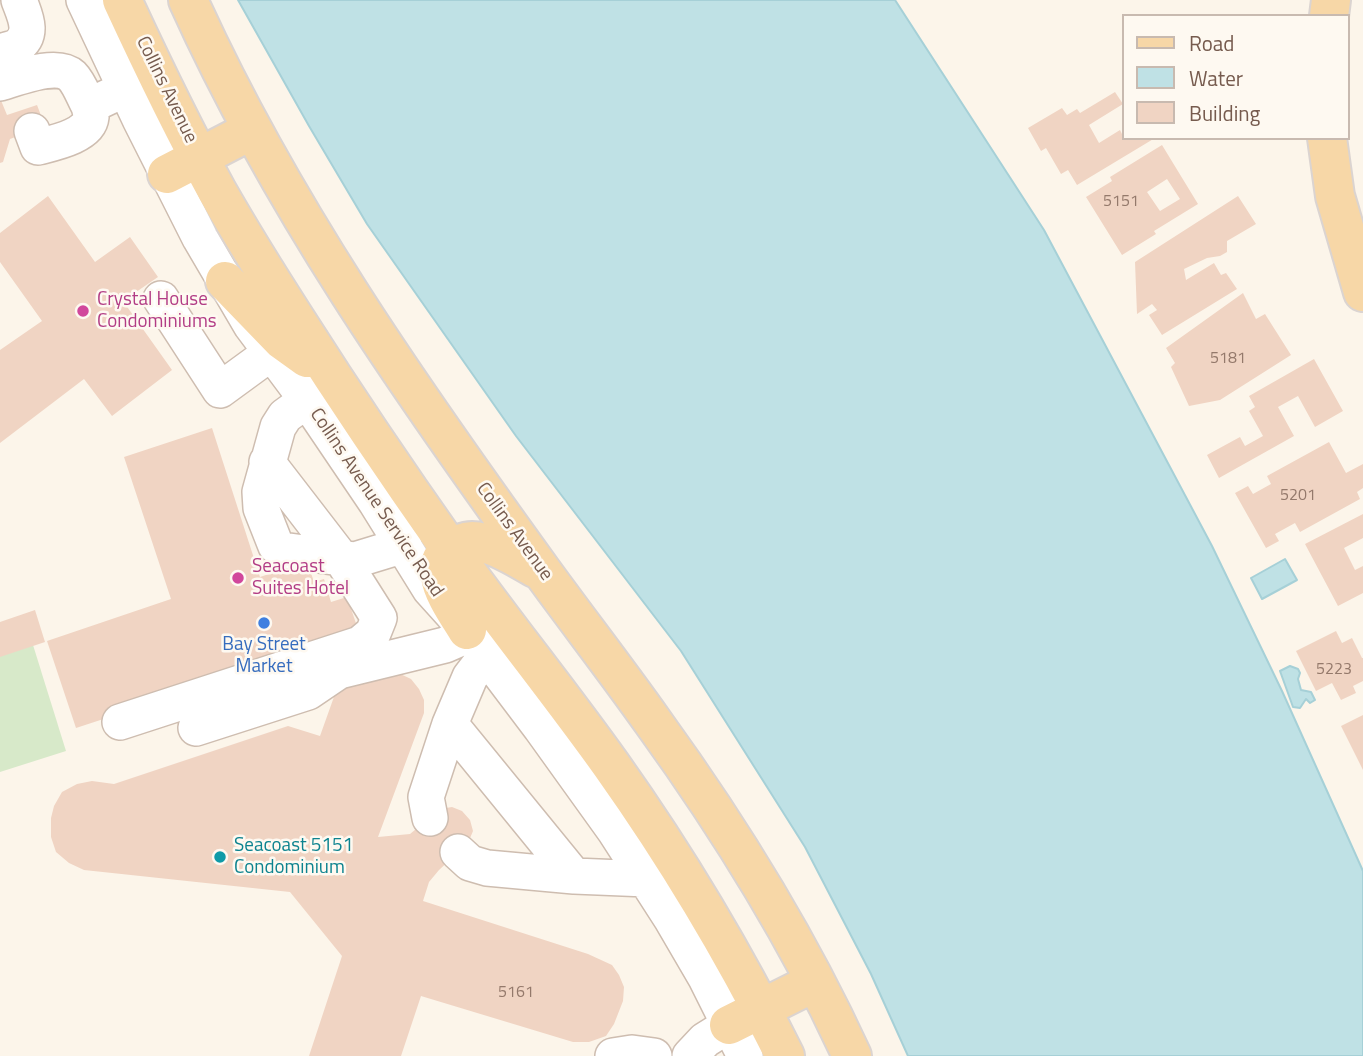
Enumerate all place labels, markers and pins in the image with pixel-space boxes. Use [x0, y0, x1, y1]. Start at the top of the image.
place label: Crystal House Condominiums [97, 289, 217, 333]
marker: Crystal House Condominiums [75, 303, 91, 319]
place label: Seacoast Suites Hotel [252, 556, 349, 600]
marker: Seacoast Suites Hotel [230, 570, 246, 586]
marker: Bay Street Market [256, 615, 272, 631]
place label: Bay Street Market [222, 634, 306, 678]
place label: Seacoast 5151 Condominium [234, 835, 353, 879]
marker: Seacoast 5151 Condominium [212, 849, 228, 865]

